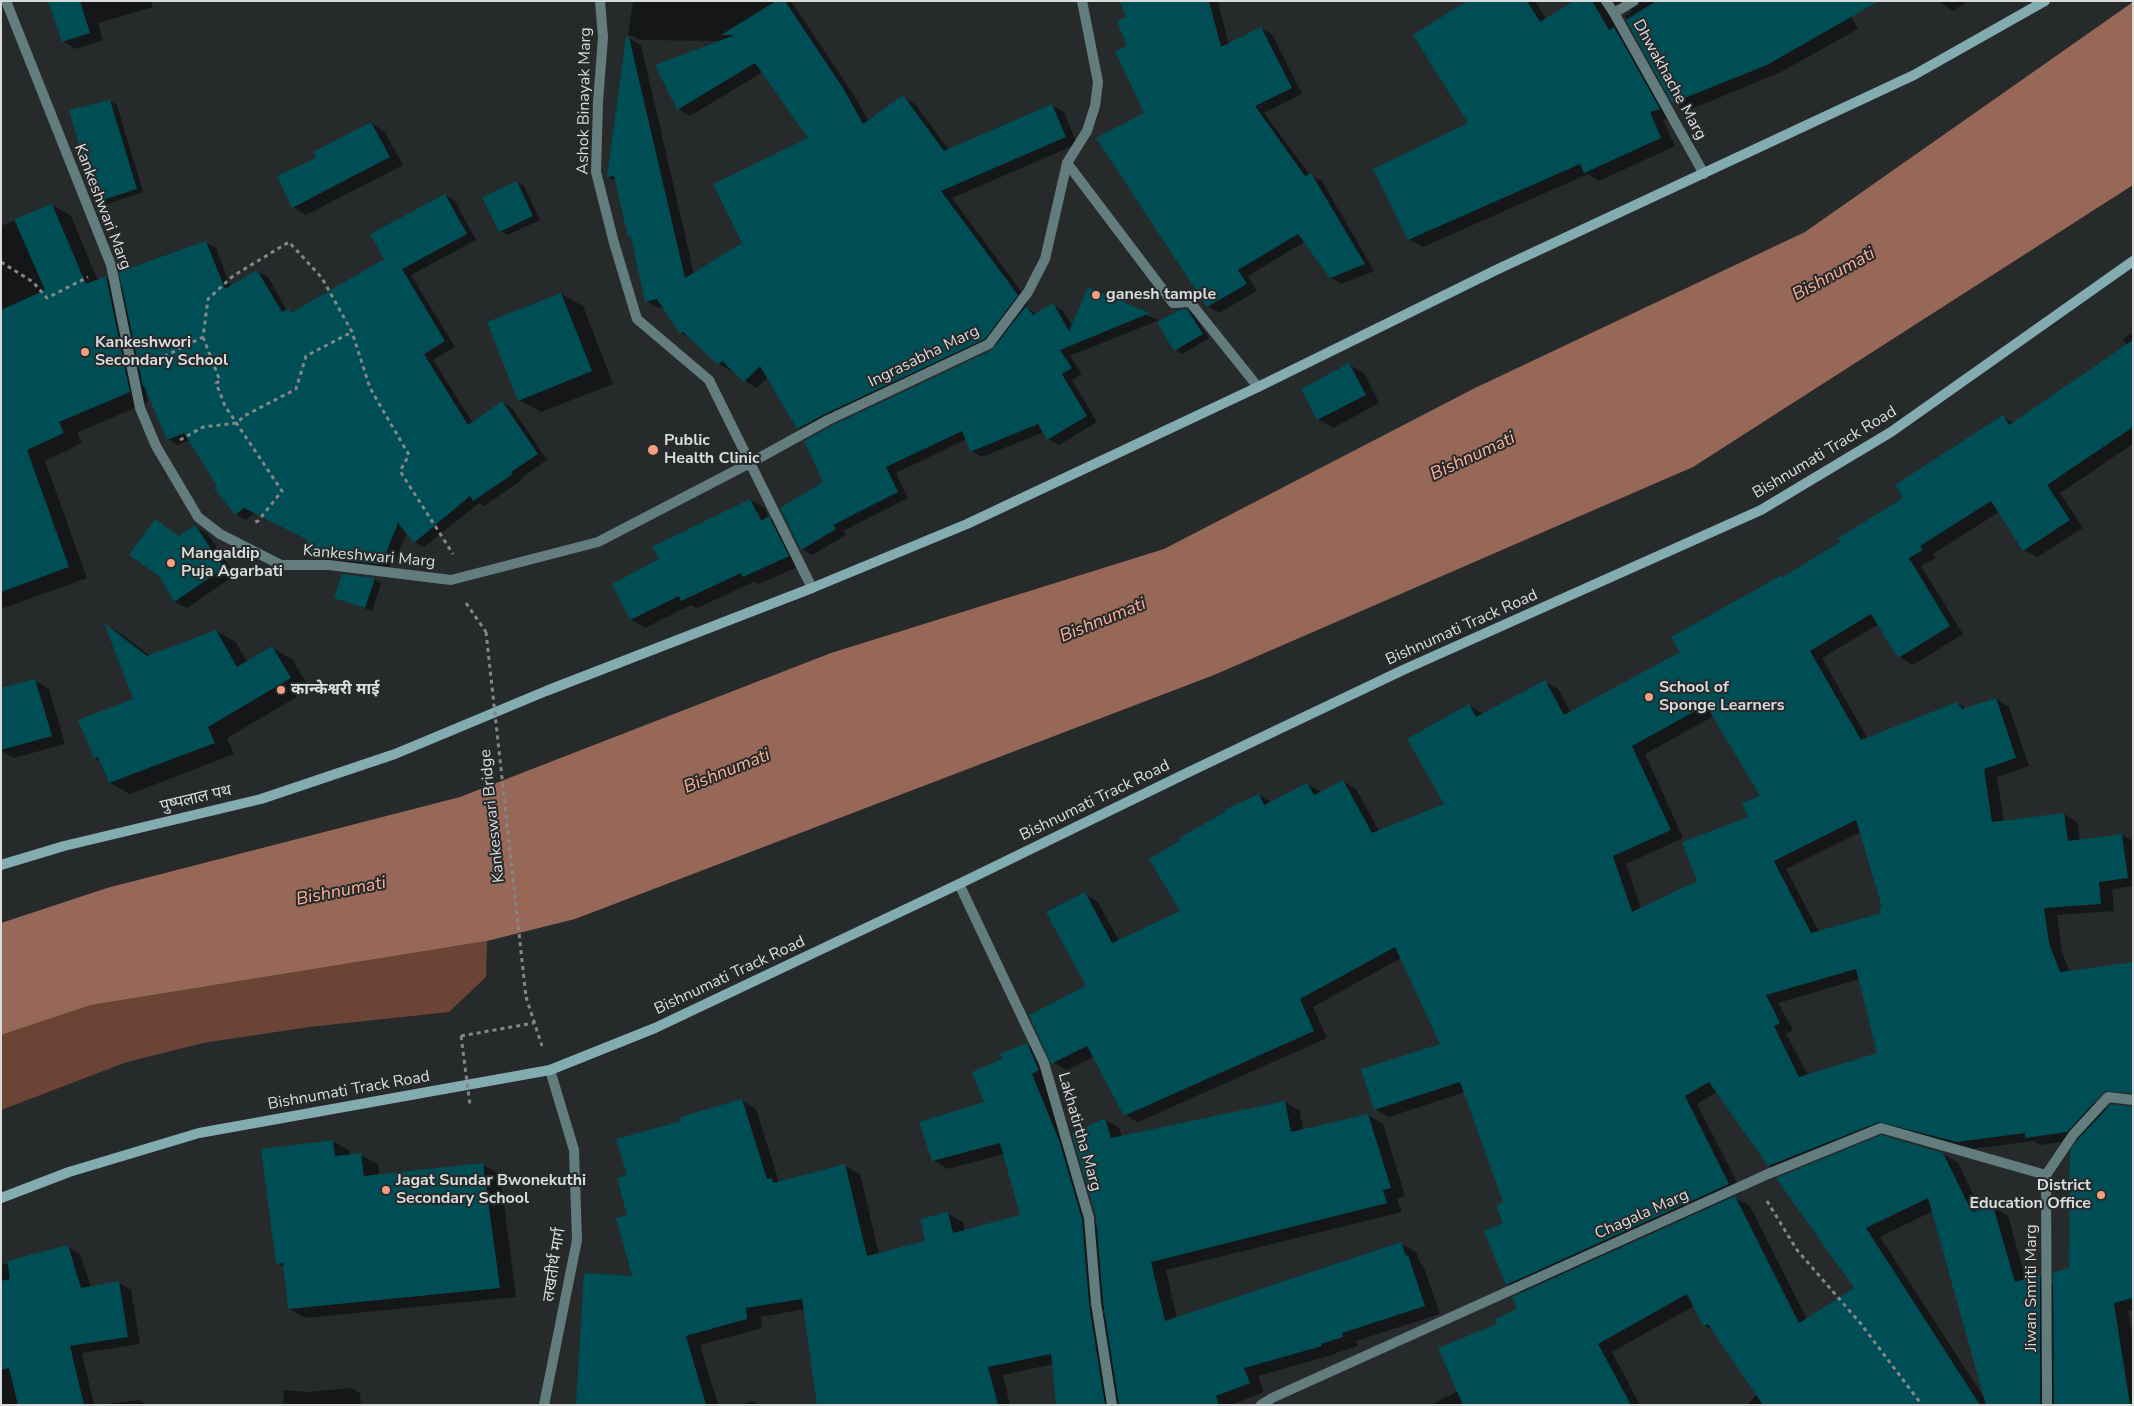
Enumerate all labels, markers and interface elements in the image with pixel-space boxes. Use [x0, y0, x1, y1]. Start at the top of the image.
street label: Dhwakhache Marg [1628, 17, 1710, 143]
street label: Ashok Binayak Marg [574, 27, 596, 175]
street label: Kankeshwari Marg [69, 141, 135, 273]
water label: Bishnumati [1789, 244, 1879, 306]
place label: ganesh tample [1106, 285, 1216, 305]
marker: ganesh tample [1090, 289, 1102, 301]
street label: Ingrasabha Marg [865, 322, 983, 392]
place label: Kankeshwori Secondary School [95, 333, 228, 371]
marker: Kankeshwori Secondary School [79, 346, 91, 358]
street label: Bishnumati Track Road [1750, 402, 1900, 504]
water label: Bishnumati [1427, 428, 1519, 486]
place label: Public Health Clinic [664, 431, 760, 469]
marker: Public Health Clinic [646, 443, 660, 457]
street label: Kankeshwari Marg [302, 542, 436, 572]
place label: Mangaldip Puja Agarbati [181, 544, 283, 582]
marker: Mangaldip Puja Agarbati [165, 557, 177, 569]
street label: Bishnumati Track Road [1383, 586, 1541, 670]
water label: Bishnumati [1057, 594, 1149, 648]
place label: School of Sponge Learners [1659, 678, 1785, 716]
place label: कान्केश्वरी माई [291, 680, 379, 700]
marker: कान्केश्वरी माई [275, 684, 287, 696]
marker: School of Sponge Learners [1643, 691, 1655, 703]
water label: Bishnumati [681, 745, 773, 799]
street label: Kankeswari Bridge [476, 748, 510, 884]
street label: Bishnumati Track Road [1017, 756, 1173, 846]
street label: पुष्पलाल पथ [158, 781, 234, 817]
water label: Bishnumati [294, 873, 388, 911]
street label: Bishnumati Track Road [652, 933, 808, 1019]
street label: Bishnumati Track Road [266, 1067, 432, 1115]
street label: Lakhatirtha Marg [1053, 1070, 1105, 1194]
place label: Jagat Sundar Bwonekuthi Secondary School [396, 1171, 586, 1209]
place label: District Education Office [1969, 1176, 2091, 1214]
marker: Jagat Sundar Bwonekuthi Secondary School [380, 1184, 392, 1196]
street label: Chagala Marg [1592, 1186, 1692, 1244]
marker: District Education Office [2095, 1189, 2107, 1201]
street label: Jiwan Smriti Marg [2022, 1224, 2042, 1352]
street label: लखतीर्थ मार्ग [540, 1227, 570, 1303]

